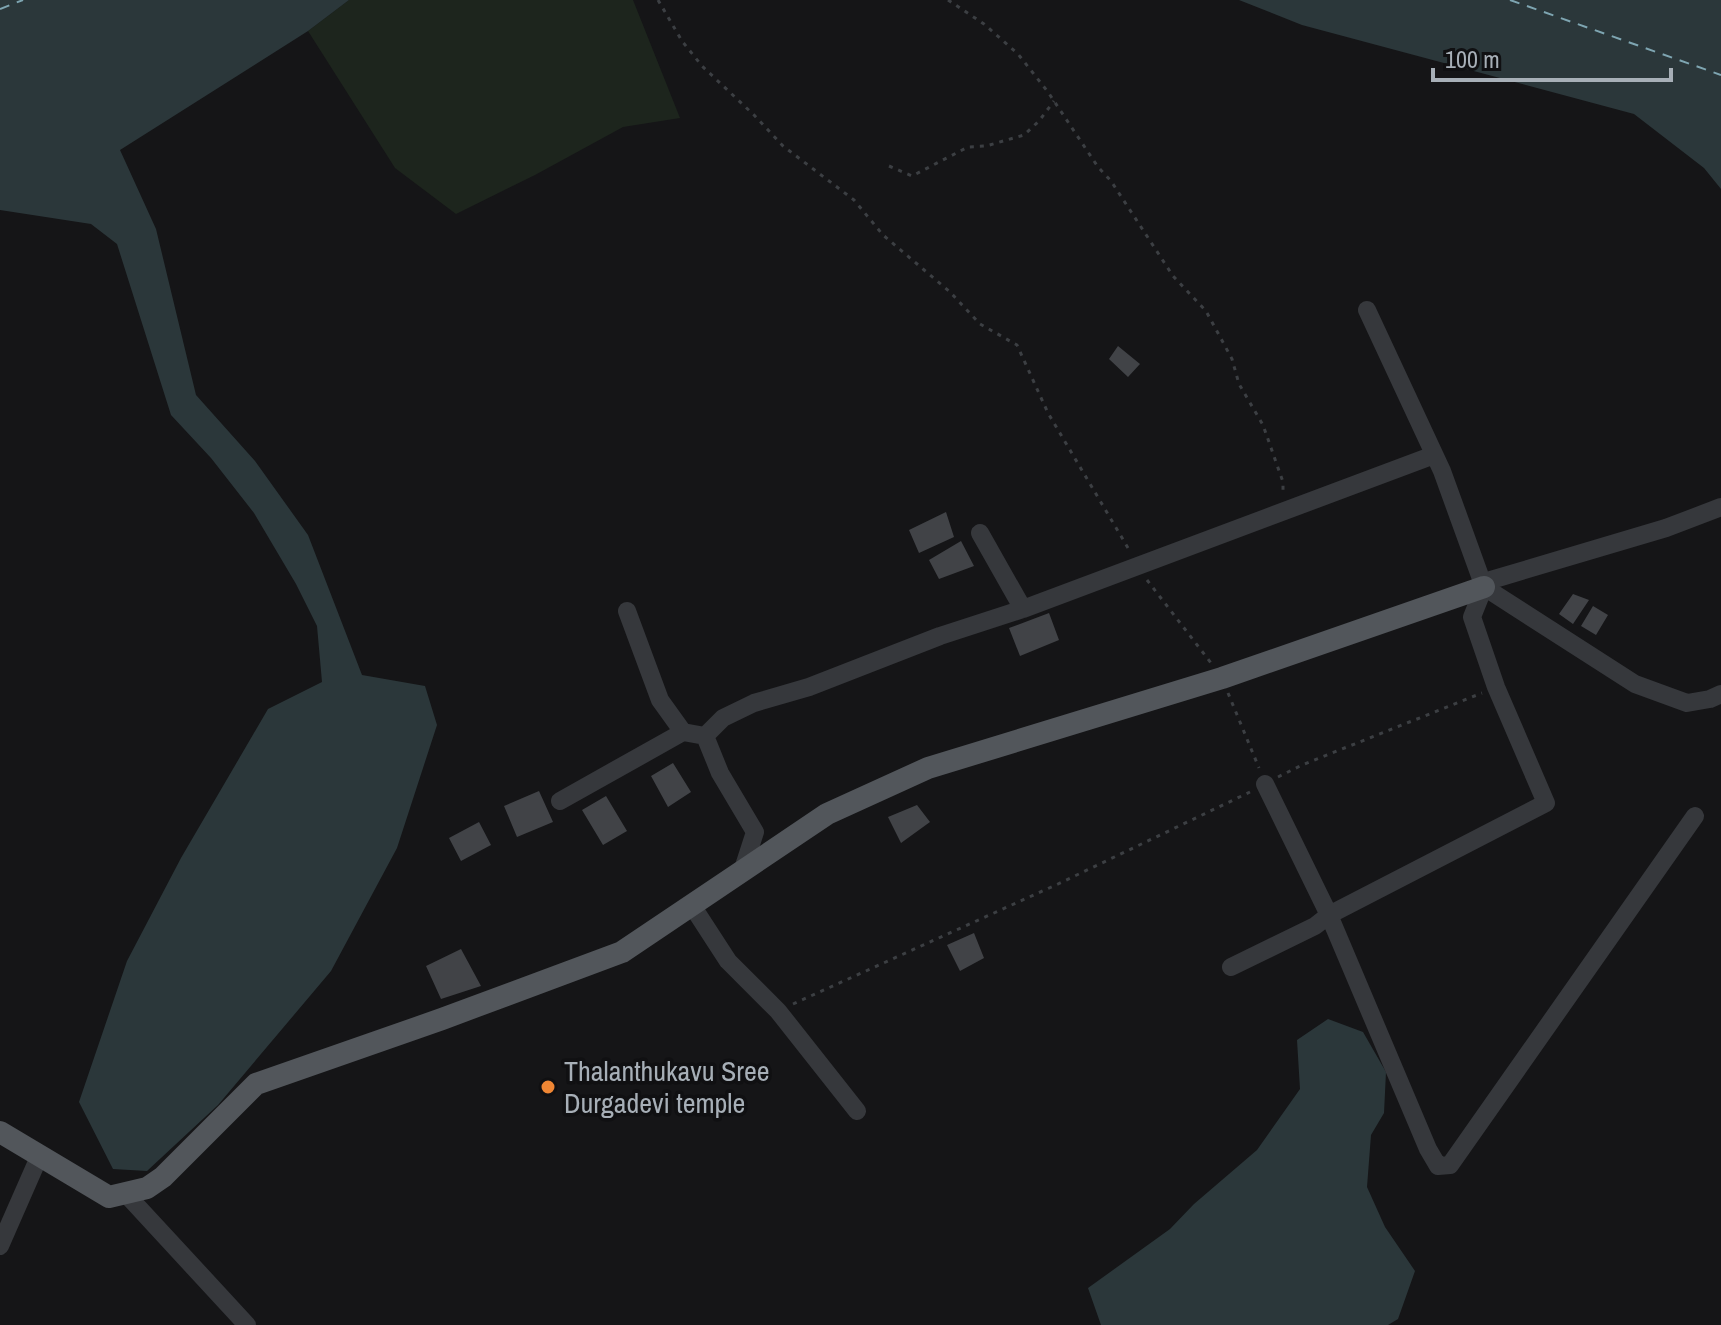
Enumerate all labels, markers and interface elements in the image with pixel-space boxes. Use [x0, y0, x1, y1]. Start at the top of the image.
scale bar [1433, 32, 1671, 82]
text: 100 m [1445, 43, 1500, 75]
place label: Thalanthukavu Sree Durgadevi temple [564, 1052, 770, 1122]
marker: Thalanthukavu Sree Durgadevi temple [539, 1078, 557, 1096]

